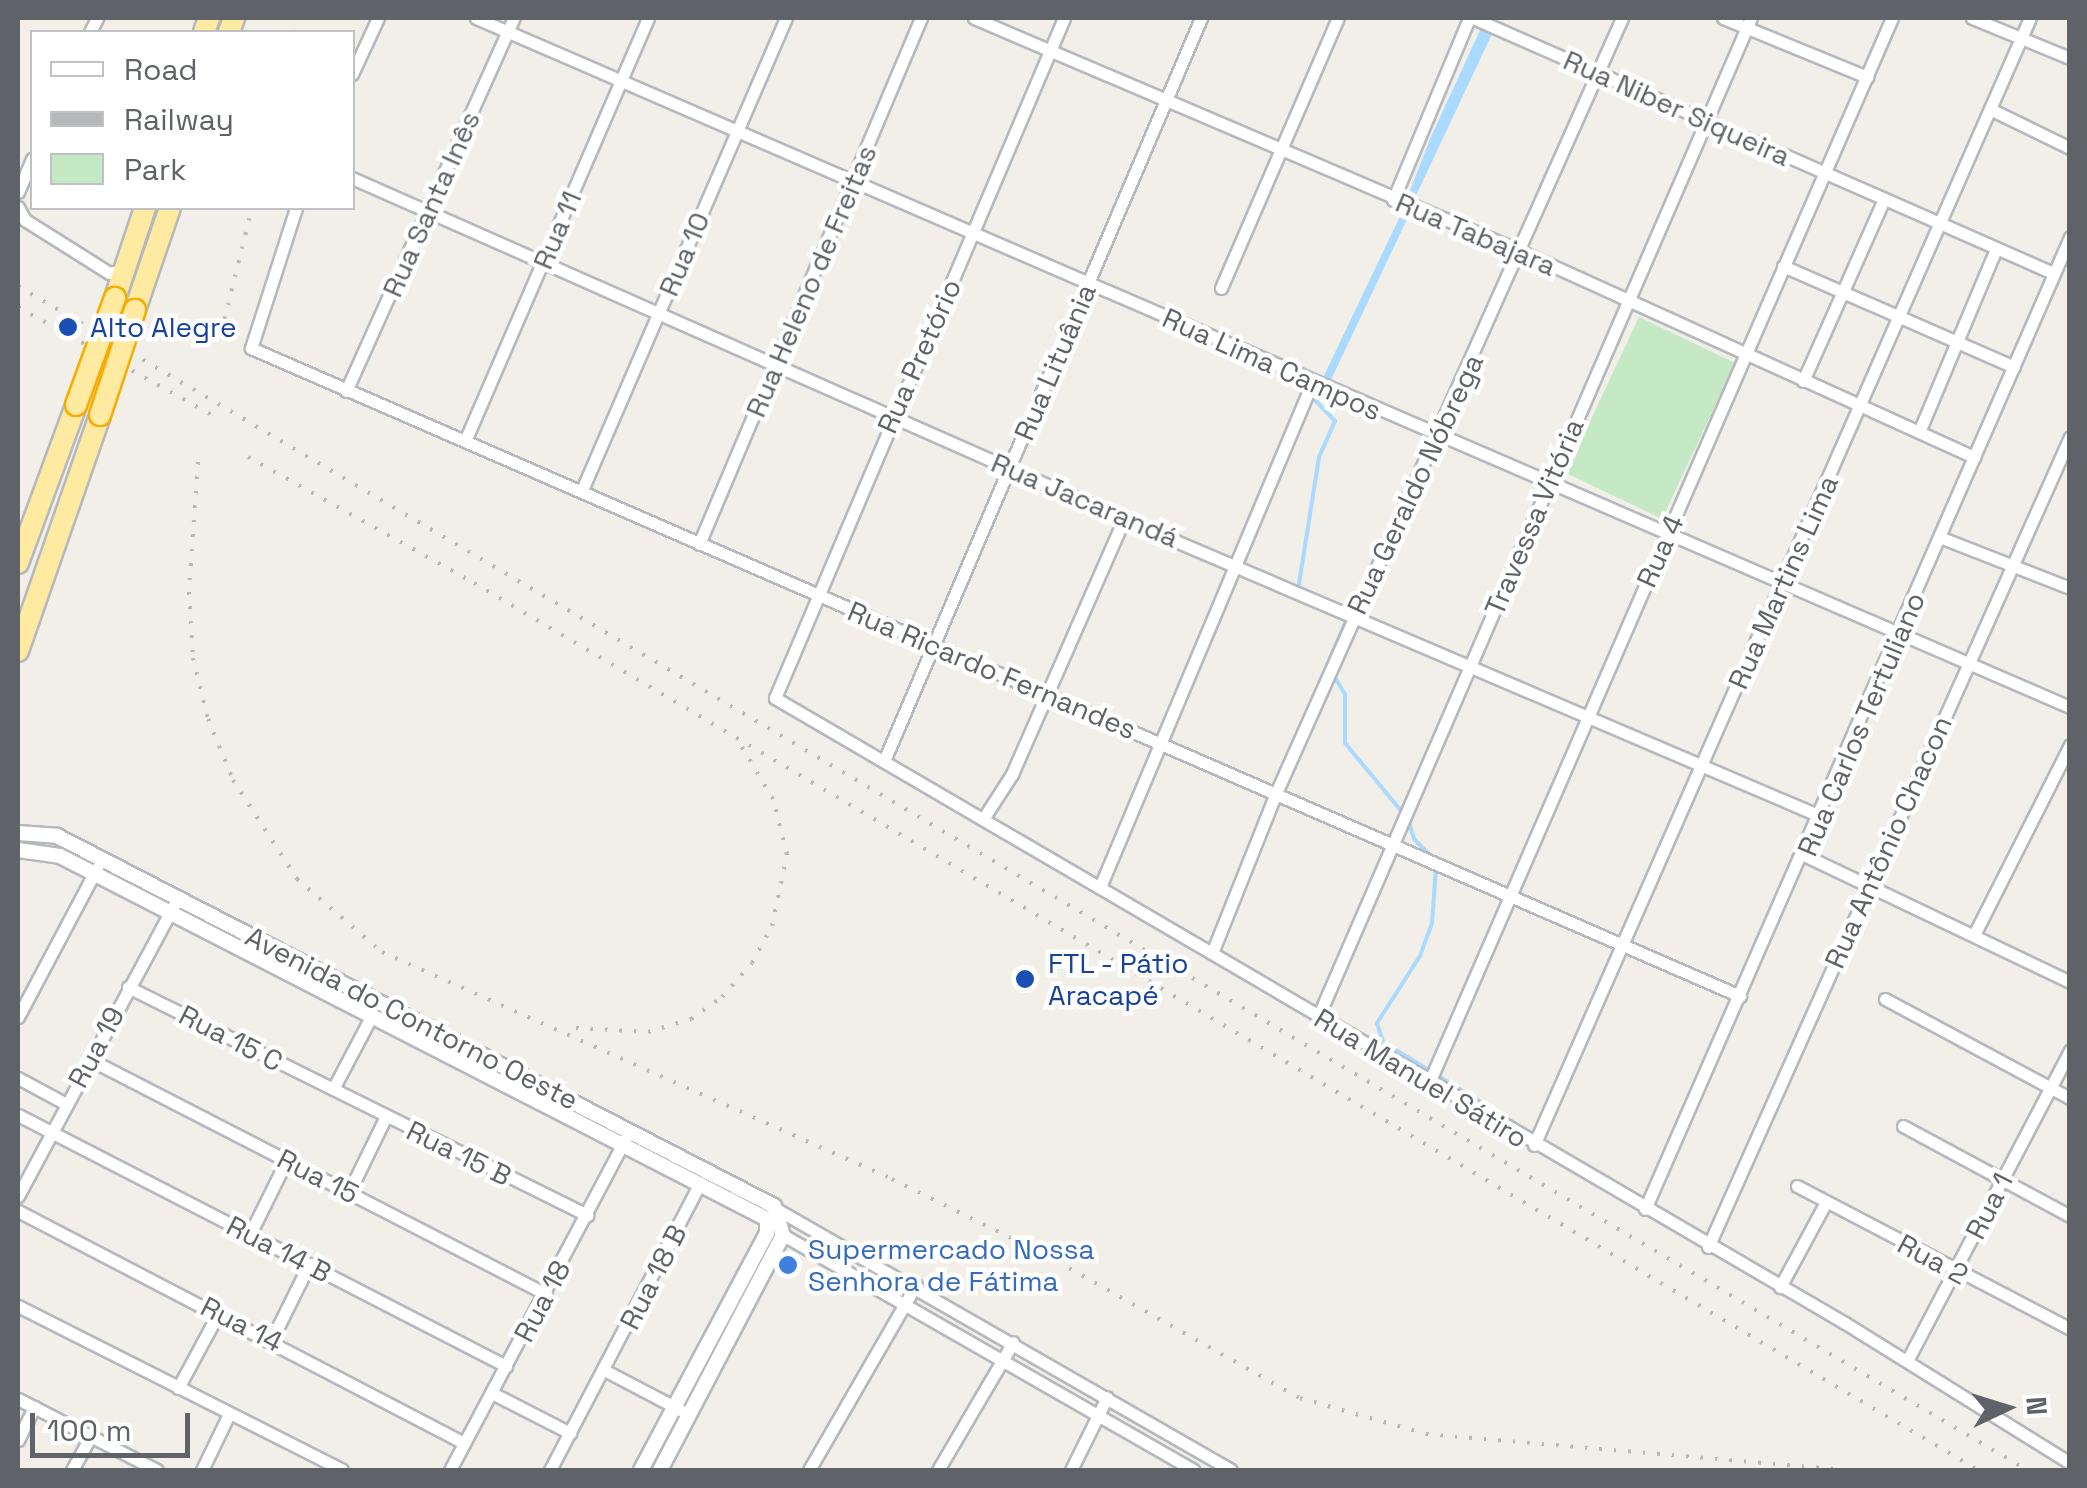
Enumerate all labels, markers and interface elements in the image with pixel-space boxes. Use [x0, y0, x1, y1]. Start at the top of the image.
legend [30, 30, 355, 210]
street label: Rua Niber Siqueira [1558, 43, 1796, 173]
text: Road [124, 50, 198, 89]
text: Railway [124, 100, 234, 139]
street label: Rua Santa Inês [375, 106, 487, 302]
street label: Rua Heleno de Freitas [738, 140, 884, 422]
text: Park [124, 150, 186, 189]
street label: Rua Tabajara [1390, 185, 1562, 283]
street label: Rua 11 [526, 186, 588, 274]
street label: Rua 10 [651, 207, 717, 301]
street label: Rua Pretório [870, 274, 968, 438]
street label: Rua Lituânia [1007, 279, 1103, 445]
street label: Rua Lima Campos [1157, 301, 1387, 427]
place label: Alto Alegre [90, 310, 237, 344]
marker: Alto Alegre [55, 314, 81, 340]
street label: Rua Geraldo Nóbrega [1340, 348, 1490, 620]
street label: Travessa Vitória [1477, 413, 1591, 621]
street label: Rua Jacarandá [986, 445, 1184, 555]
street label: Rua Martins Lima [1721, 470, 1845, 694]
street label: Rua 4 [1629, 510, 1691, 592]
street label: Rua Carlos Tertuliano [1790, 587, 1932, 861]
street label: Rua Ricardo Fernandes [843, 594, 1141, 746]
street label: Rua Antônio Chacon [1817, 711, 1959, 973]
street label: Avenida do Contorno Oeste [240, 919, 584, 1117]
place label: FTL - Pátio Aracapé [1048, 946, 1191, 1012]
marker: FTL - Pátio Aracapé [1012, 966, 1038, 992]
street label: Rua 15 C [174, 998, 288, 1078]
street label: Rua 19 [61, 1001, 131, 1093]
street label: Rua Manuel Sátiro [1308, 1001, 1534, 1155]
street label: Rua 15 B [401, 1113, 517, 1193]
street label: Rua 15 [272, 1141, 364, 1211]
street label: Rua 1 [1958, 1167, 2020, 1245]
street label: Rua 14 B [221, 1208, 337, 1290]
street label: Rua 18 B [612, 1219, 694, 1335]
street label: Rua 2 [1892, 1227, 1974, 1291]
place label: Supermercado Nossa Senhora de Fátima [808, 1232, 1095, 1298]
marker: Supermercado Nossa Senhora de Fátima [777, 1254, 799, 1276]
street label: Rua 18 [507, 1255, 577, 1347]
street label: Rua 14 [195, 1289, 289, 1359]
north arrow [1957, 1358, 2057, 1458]
scale bar [35, 1393, 195, 1455]
text: N [2018, 1395, 2056, 1417]
text: 100 m [47, 1411, 132, 1450]

